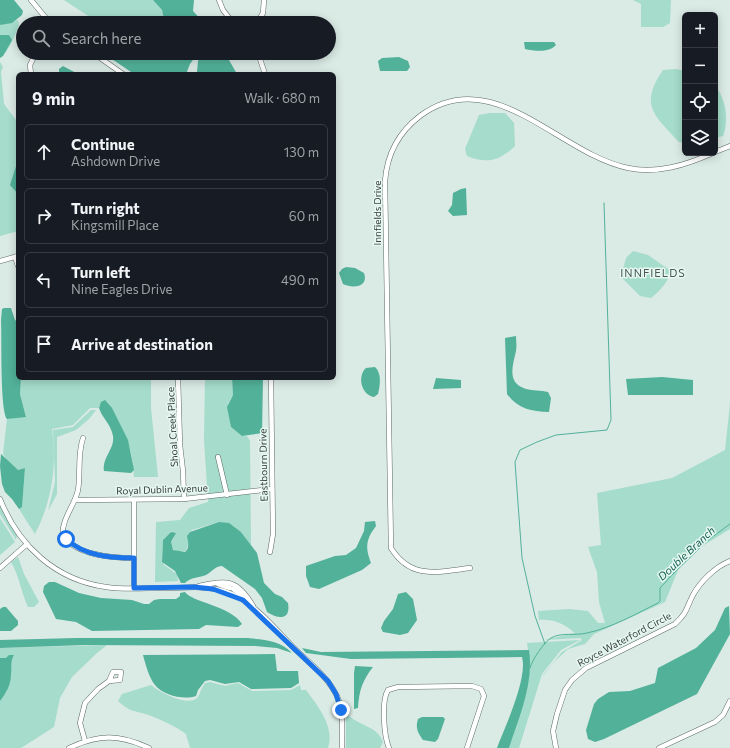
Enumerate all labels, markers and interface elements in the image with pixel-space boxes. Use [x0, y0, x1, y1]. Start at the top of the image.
map controls [682, 12, 718, 156]
button: + [682, 12, 718, 48]
search box [16, 16, 336, 60]
icon: search [30, 27, 52, 49]
text: Search here [62, 29, 141, 47]
button: − [682, 48, 718, 84]
button: locate [682, 84, 718, 120]
text: 9 min [32, 88, 75, 109]
text: Walk · 680 m [244, 90, 320, 106]
button: layers [682, 120, 718, 156]
text: Continue [71, 135, 135, 153]
icon: ahead [33, 141, 55, 163]
text: 130 m [284, 144, 319, 160]
text: Ashdown Drive [71, 153, 160, 169]
street label: Innfields Drive [371, 181, 383, 246]
text: Turn right [71, 199, 140, 217]
icon: right [33, 205, 55, 227]
text: 60 m [289, 208, 319, 224]
text: Kingsmill Place [71, 217, 159, 233]
text: Turn left [71, 263, 130, 281]
district label: INNFIELDS [620, 266, 686, 279]
icon: left [33, 269, 55, 291]
text: 490 m [281, 272, 319, 288]
text: Nine Eagles Drive [71, 281, 172, 297]
icon: arrive [33, 333, 55, 355]
text: Arrive at destination [71, 335, 213, 353]
street label: Shoal Creek Place [164, 387, 180, 467]
street label: Eastbourn Drive [256, 428, 270, 502]
street label: Royal Dublin Avenue [116, 481, 208, 497]
water label: Double Branch [655, 523, 717, 583]
route start [57, 530, 75, 548]
street label: Royce Waterford Circle [575, 609, 673, 669]
route end [332, 701, 350, 719]

